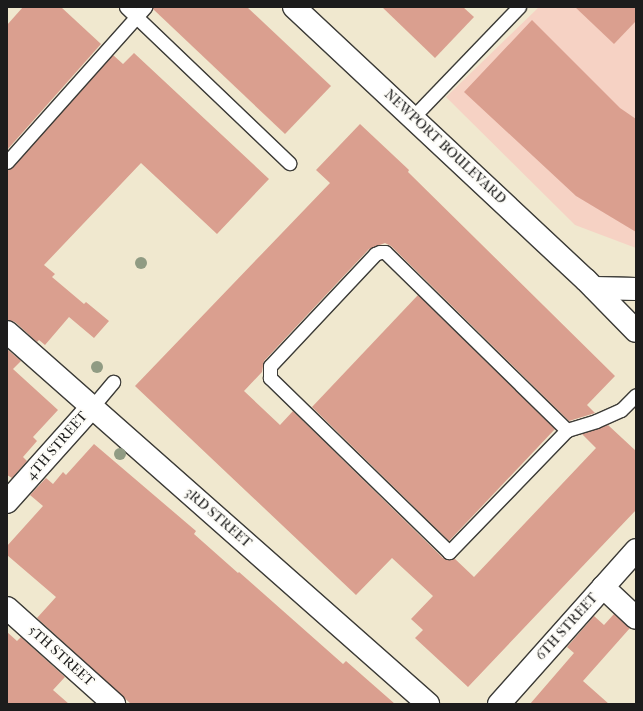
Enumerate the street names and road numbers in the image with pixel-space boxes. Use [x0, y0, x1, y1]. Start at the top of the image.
street label: NEWPORT BOULEVARD [381, 86, 509, 208]
street label: 4TH STREET [23, 408, 91, 484]
street label: 3RD STREET [181, 484, 255, 552]
street label: 6TH STREET [533, 590, 601, 664]
street label: 5TH STREET [25, 622, 97, 690]

